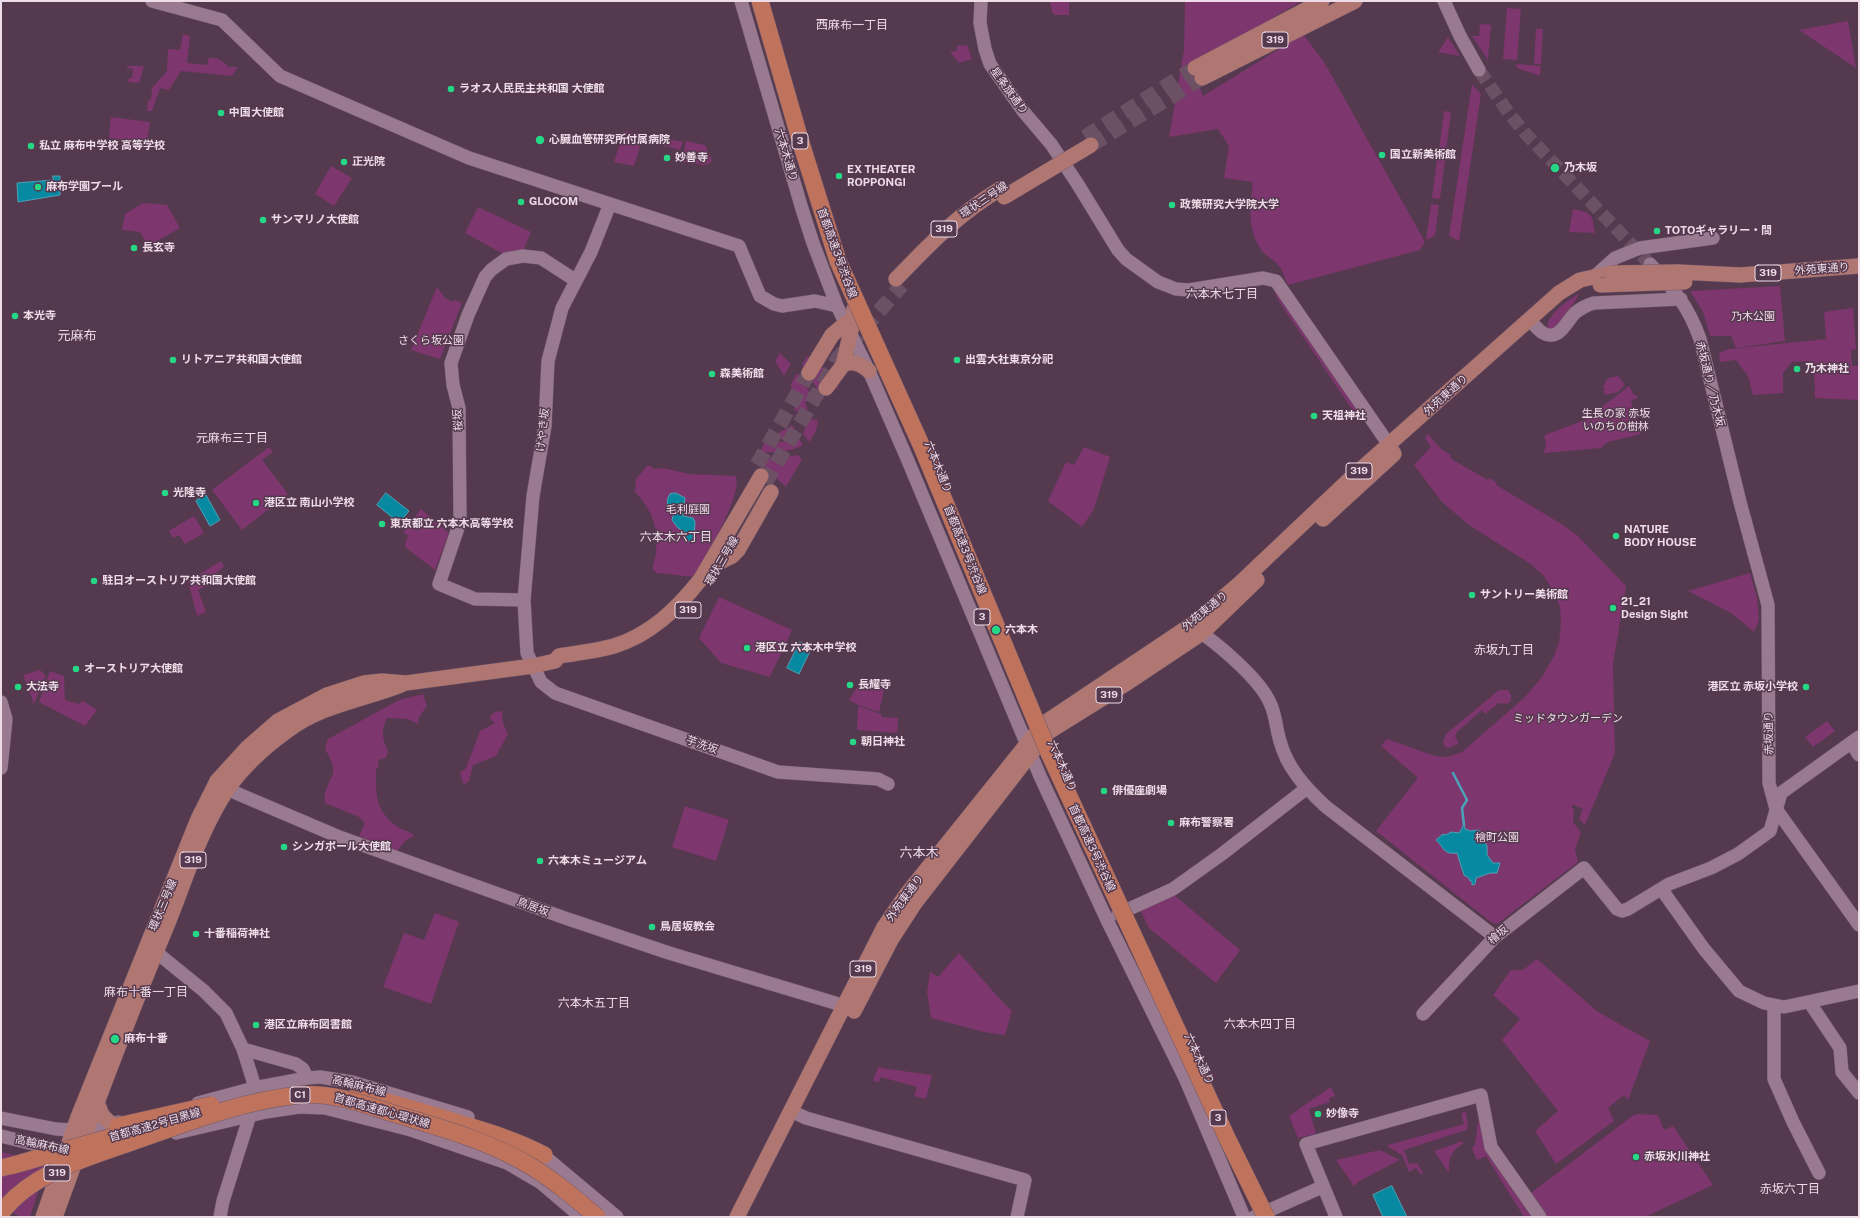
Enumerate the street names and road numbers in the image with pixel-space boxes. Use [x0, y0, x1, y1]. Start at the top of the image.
road number: 319 [1262, 32, 1288, 48]
street label: 星条旗通り [987, 65, 1031, 117]
street label: 六本木通り [772, 127, 800, 183]
road number: 3 [792, 133, 808, 149]
street label: 環状三号線 [958, 179, 1010, 221]
street label: 首都高速3号渋谷線 [815, 206, 859, 300]
road number: 319 [931, 221, 957, 237]
street label: 外苑東通り [1794, 260, 1850, 278]
road number: 319 [1755, 265, 1781, 281]
street label: 赤坂通り／乃木坂 [1693, 340, 1727, 428]
street label: 外苑東通り [1421, 372, 1471, 418]
street label: けやき坂 [534, 407, 552, 453]
street label: 桜坂 [451, 409, 465, 431]
street label: 六本木通り [922, 439, 954, 495]
road number: 319 [1346, 463, 1372, 479]
street label: 首都高速3号渋谷線 [941, 504, 989, 596]
street label: 環状三号線 [703, 534, 741, 588]
street label: 外苑東通り [1179, 589, 1231, 633]
road number: 319 [675, 602, 701, 618]
road number: 3 [974, 609, 990, 625]
road number: 319 [1096, 687, 1122, 703]
street label: 赤坂通り [1762, 711, 1776, 755]
street label: 芋洗坂 [684, 733, 720, 757]
street label: 六本木通り [1045, 738, 1079, 794]
street label: 首都高速3号渋谷線 [1066, 802, 1118, 894]
road number: 319 [180, 852, 206, 868]
street label: 外苑東通り [883, 872, 927, 924]
street label: 環状三号線 [146, 877, 180, 933]
street label: 鳥居坂 [515, 895, 551, 919]
street label: 檜坂 [1485, 923, 1511, 947]
road number: 319 [850, 961, 876, 977]
street label: 六本木通り [1181, 1031, 1217, 1087]
street label: 高輪麻布線 [331, 1073, 387, 1099]
road number: C1 [290, 1087, 310, 1103]
street label: 首都高速都心環状線 [333, 1091, 431, 1131]
street label: 首都高速2号目黒線 [108, 1106, 202, 1144]
road number: 3 [1210, 1110, 1226, 1126]
street label: 高輪麻布線 [14, 1133, 70, 1157]
road number: 319 [44, 1165, 70, 1181]

